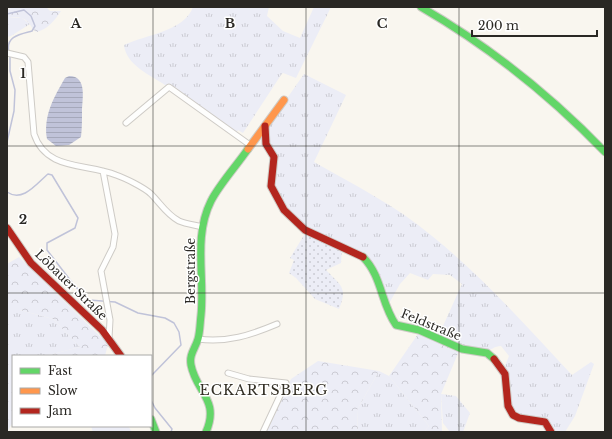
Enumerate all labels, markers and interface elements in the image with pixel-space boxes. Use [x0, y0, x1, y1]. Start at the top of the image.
scale bar [472, 12, 597, 38]
text: A [70, 15, 82, 32]
text: B [225, 15, 235, 32]
text: C [377, 15, 388, 32]
text: 200 m [478, 18, 519, 33]
text: 1 [20, 65, 26, 82]
text: 2 [19, 211, 27, 228]
street label: Bergstraße [183, 238, 198, 304]
street label: Löbauer Straße [32, 246, 111, 323]
street label: Feldstraße [399, 306, 464, 343]
legend [12, 355, 152, 427]
text: Fast [48, 363, 73, 378]
district label: ECKARTSBERG [200, 381, 328, 399]
text: Slow [48, 383, 78, 398]
text: Jam [46, 403, 72, 418]

